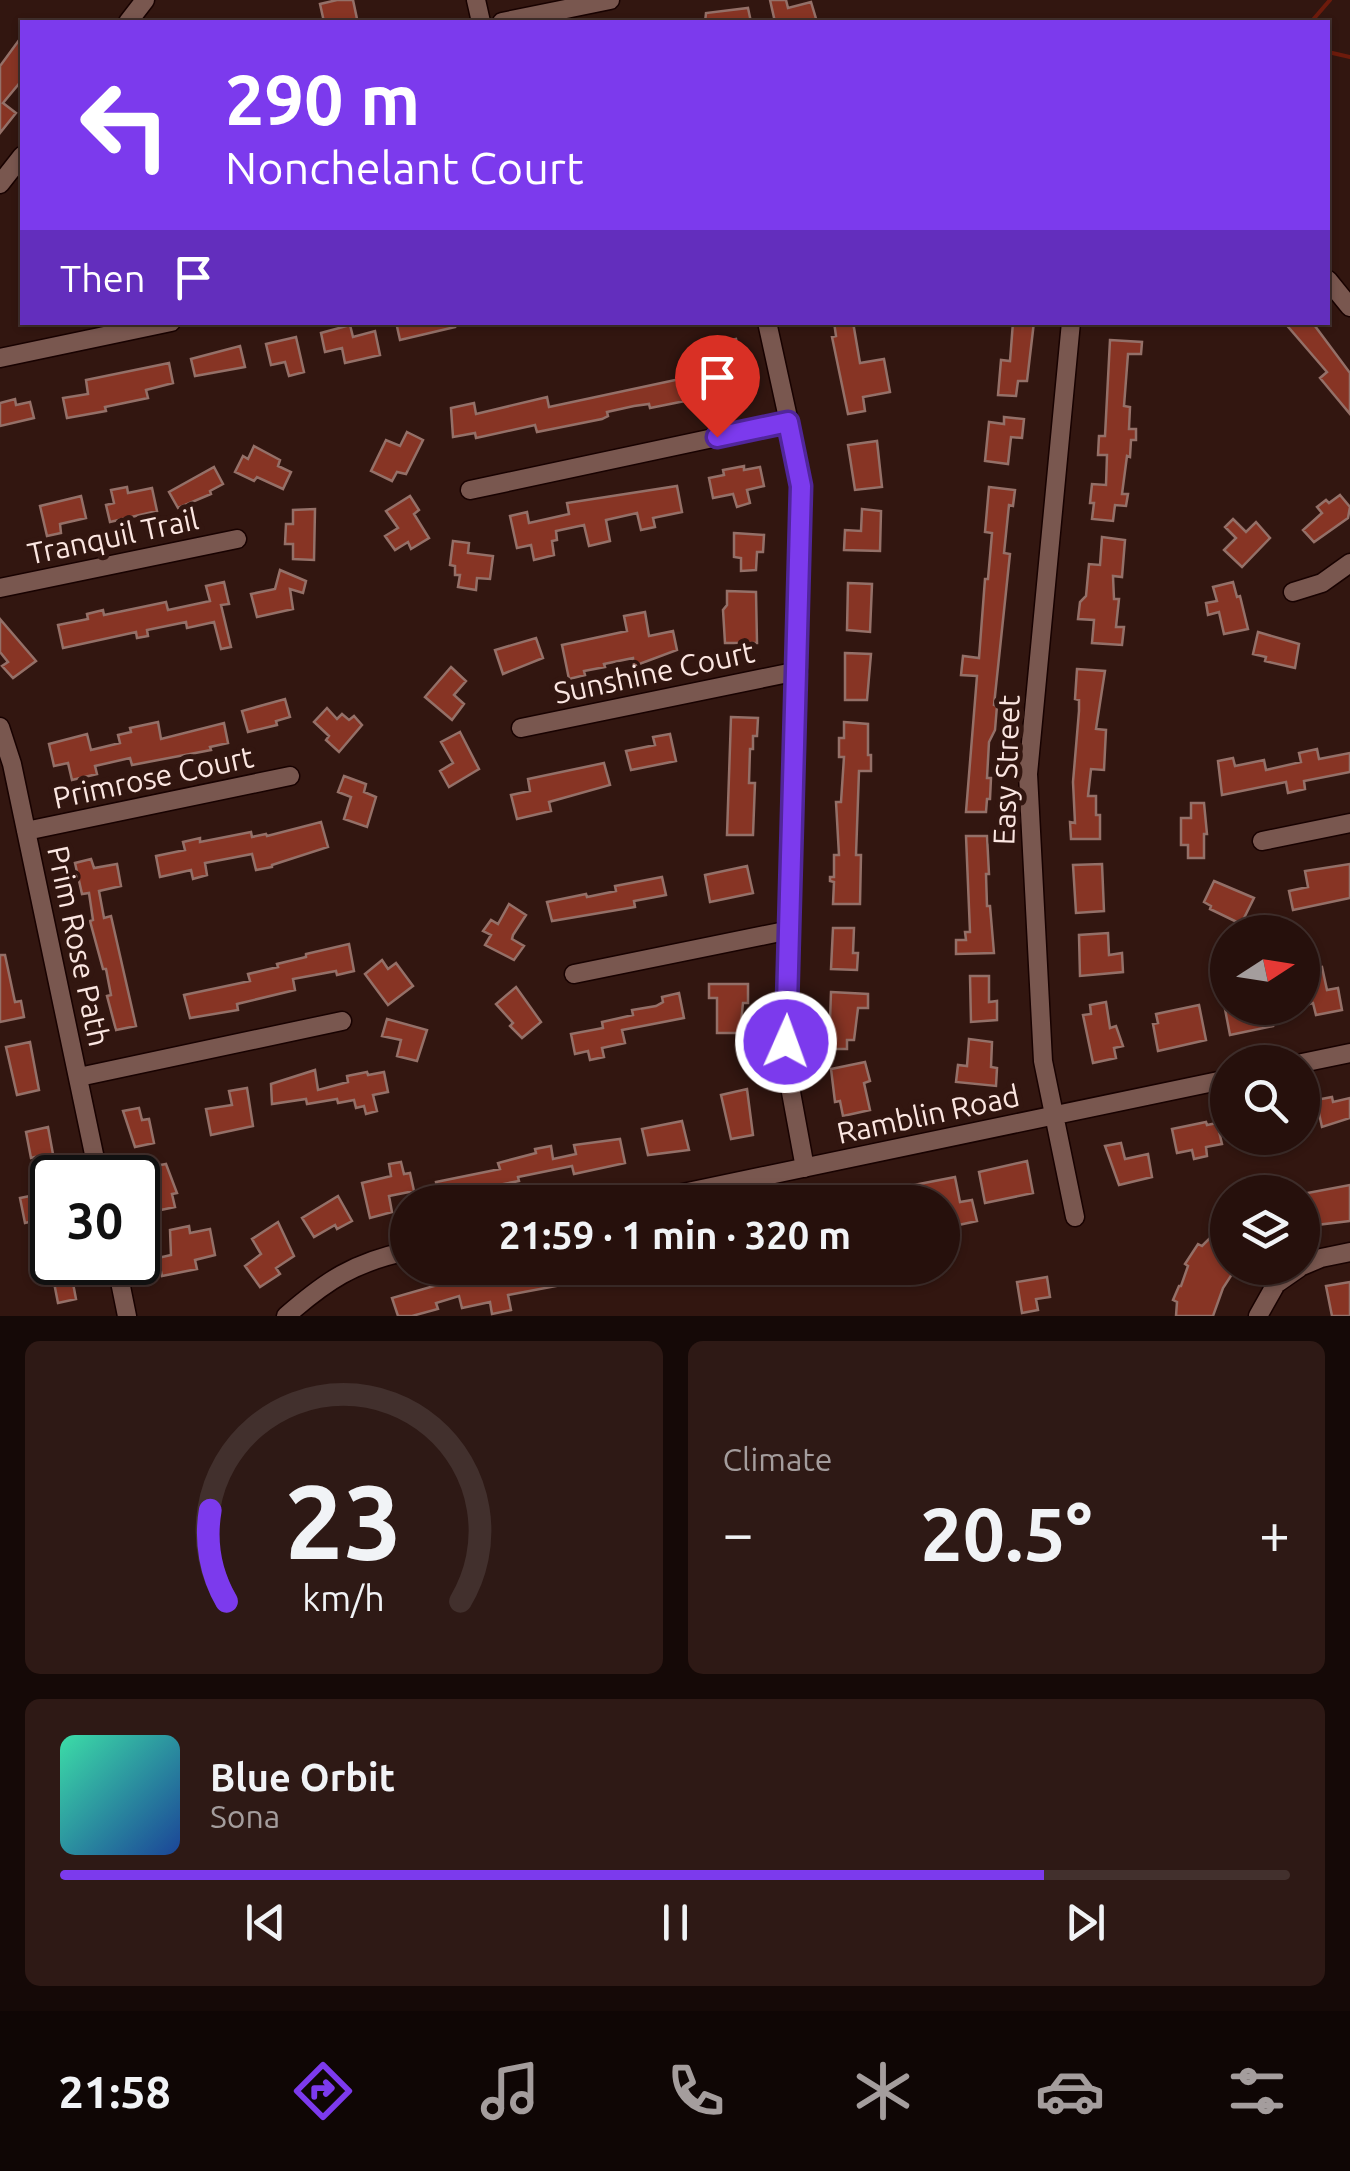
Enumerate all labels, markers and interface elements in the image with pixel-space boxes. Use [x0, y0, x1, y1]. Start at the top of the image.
icon: left [60, 60, 190, 190]
text: 290 m [225, 60, 420, 138]
text: Nonchelant Court [225, 142, 584, 193]
icon: arrive [166, 250, 221, 305]
text: Then [60, 257, 146, 299]
pin [675, 335, 760, 438]
icon: arrive [690, 350, 745, 405]
street label: Tranquil Trail [24, 501, 202, 571]
street label: Sunshine Court [551, 634, 758, 710]
street label: Easy Street [986, 694, 1026, 846]
street label: Primrose Court [50, 739, 257, 815]
street label: Prim Rose Path [41, 843, 117, 1049]
north arrow [1210, 915, 1320, 1025]
map controls [1210, 915, 1320, 1285]
position arrow [734, 990, 838, 1094]
button: search [1210, 1045, 1320, 1155]
street label: Ramblin Road [834, 1078, 1022, 1150]
speed limit sign: 30 [30, 1155, 160, 1285]
button: layers [1210, 1175, 1320, 1285]
text: 21:59 · 1 min · 320 m [499, 1214, 851, 1256]
text: Climate [723, 1441, 833, 1477]
text: 23 [285, 1462, 402, 1579]
text: 20.5° [920, 1491, 1092, 1575]
text: − [723, 1502, 754, 1563]
text: + [1259, 1502, 1290, 1563]
text: km/h [302, 1578, 385, 1618]
text: Blue Orbit [210, 1756, 395, 1798]
text: Sona [210, 1798, 280, 1834]
icon: previous [238, 1895, 293, 1950]
icon: pause [648, 1895, 703, 1950]
icon: next [1058, 1895, 1113, 1950]
icon: directions [288, 2056, 358, 2126]
icon: music [475, 2056, 545, 2126]
icon: phone [661, 2056, 731, 2126]
icon: climate [848, 2056, 918, 2126]
icon: car [1035, 2056, 1105, 2126]
icon: filters [1222, 2056, 1292, 2126]
text: 21:58 [58, 2066, 171, 2117]

